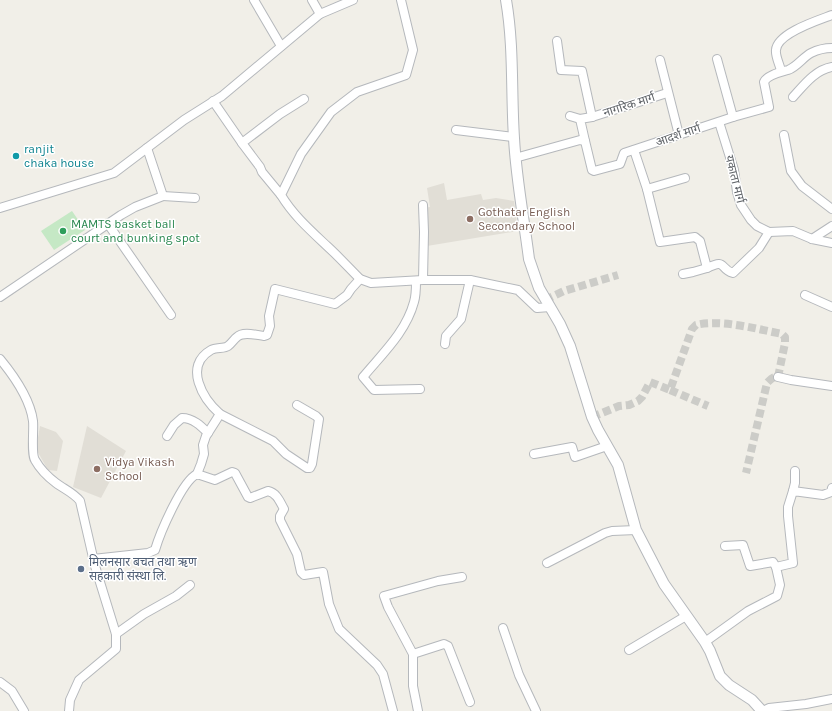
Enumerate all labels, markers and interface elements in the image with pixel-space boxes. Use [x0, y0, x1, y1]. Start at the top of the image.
street label: नागरिक मार्ग [601, 89, 658, 120]
street label: आदर्श मार्ग [654, 120, 703, 149]
place label: ranjit chaka house [24, 142, 94, 170]
marker: ranjit chaka house [11, 151, 21, 161]
street label: यकाता मार्ग [722, 153, 748, 205]
place label: Gothatar English Secondary School [478, 205, 575, 233]
marker: Gothatar English Secondary School [465, 214, 475, 224]
place label: MAMTS basket ball court and bunking spot [71, 217, 200, 245]
marker: MAMTS basket ball court and bunking spot [58, 226, 68, 236]
place label: Vidya Vikash School [105, 455, 175, 483]
marker: Vidya Vikash School [92, 464, 102, 474]
place label: मिलनसार बचत तथा ऋण सहकारी संस्था लि. [89, 554, 197, 583]
marker: मिलनसार बचत तथा ऋण सहकारी संस्था लि. [76, 564, 86, 574]

